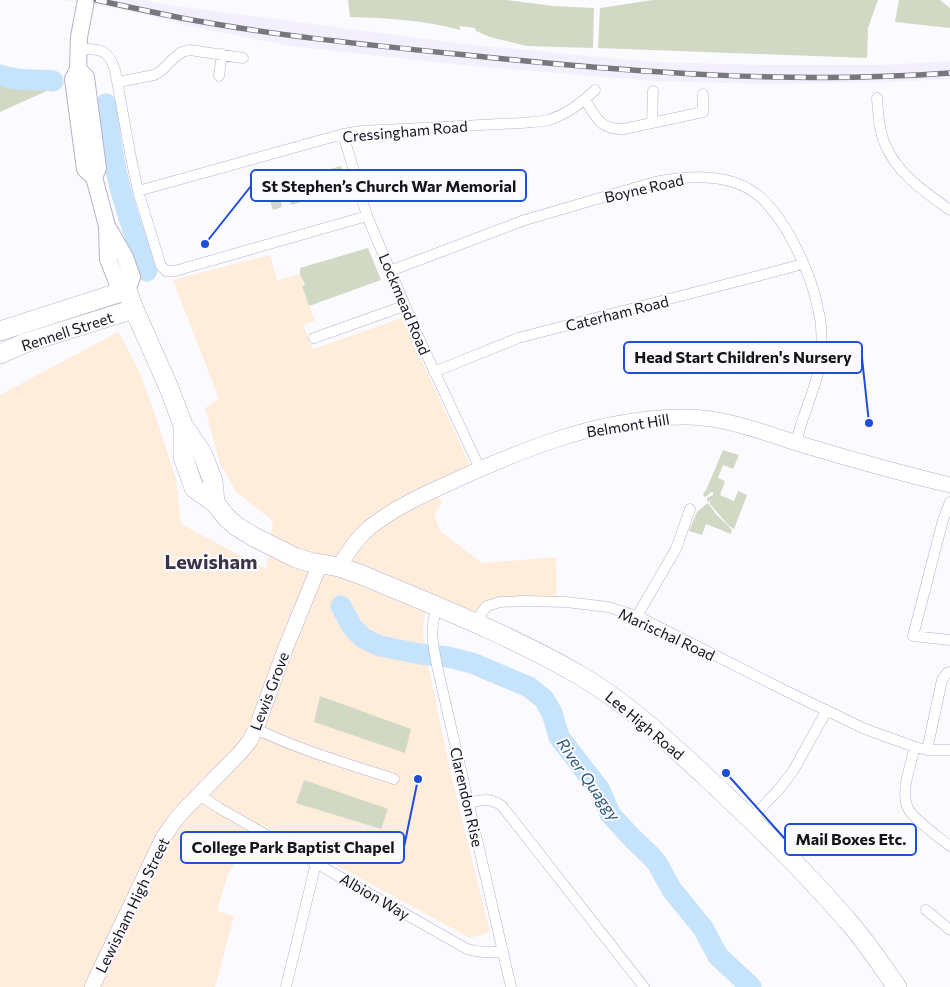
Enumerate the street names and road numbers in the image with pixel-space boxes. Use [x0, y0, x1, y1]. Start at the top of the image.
street label: Cressingham Road [342, 117, 468, 145]
street label: Boyne Road [603, 170, 685, 206]
street label: Lockmead Road [376, 251, 434, 357]
street label: Caterham Road [564, 292, 670, 334]
street label: Rennell Street [19, 308, 115, 354]
street label: Belmont Hill [585, 410, 671, 440]
street label: Marischal Road [616, 604, 718, 664]
street label: Lewis Grove [246, 649, 292, 733]
street label: Lee High Road [602, 687, 688, 763]
street label: Clarendon Rise [447, 745, 487, 849]
street label: Lewisham High Street [91, 834, 173, 976]
street label: Albion Way [337, 869, 413, 923]

